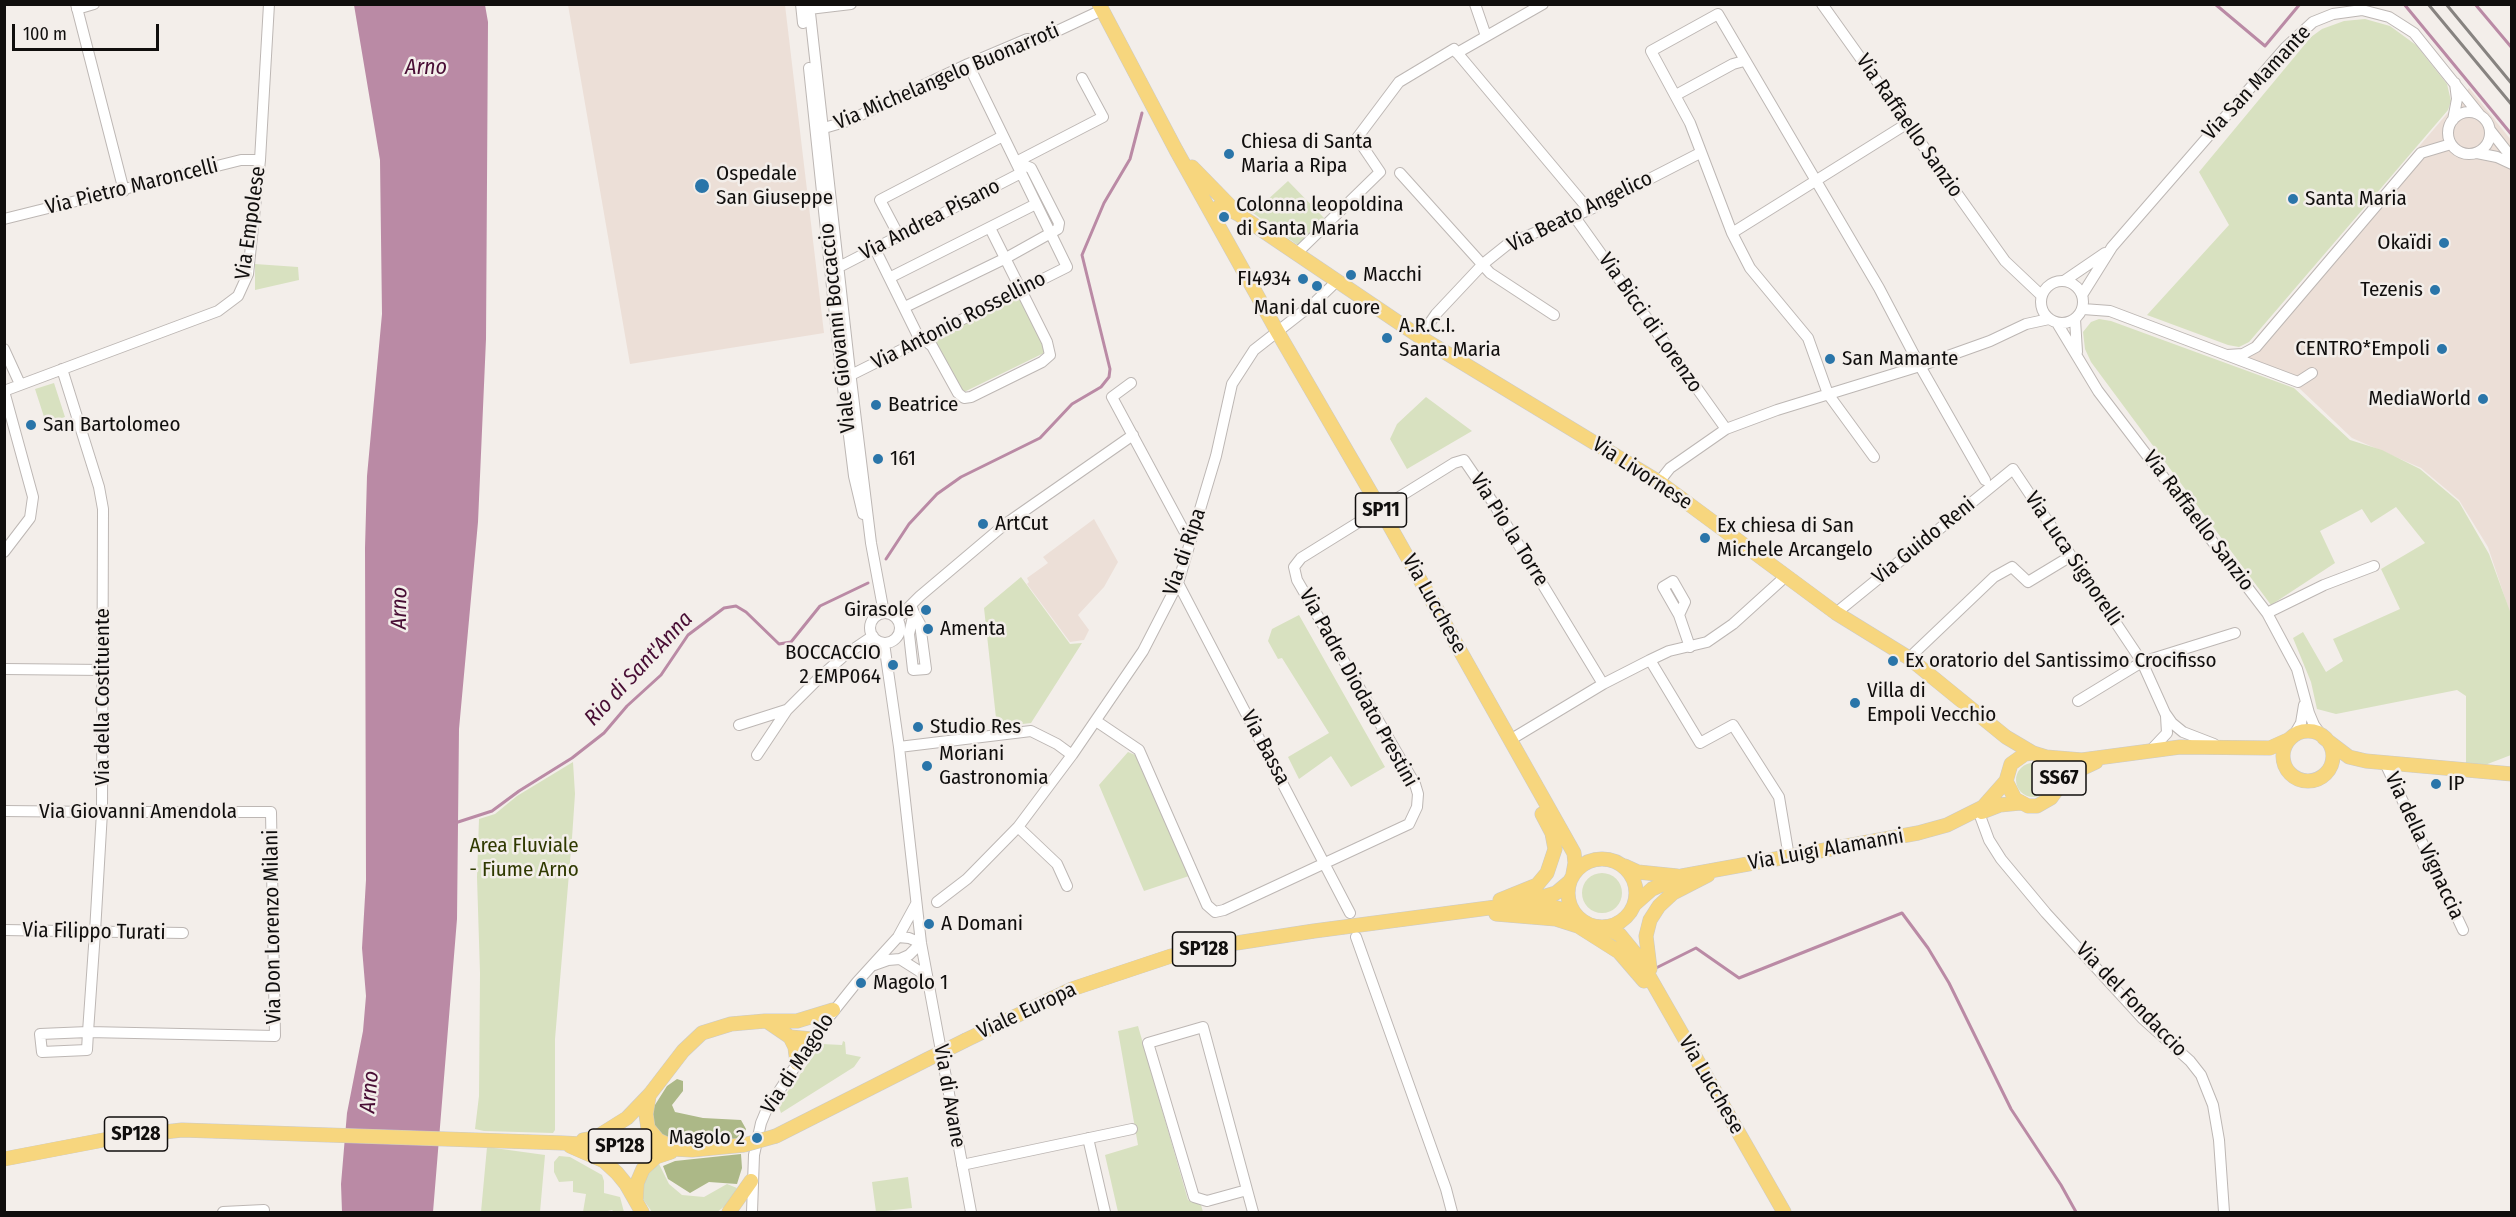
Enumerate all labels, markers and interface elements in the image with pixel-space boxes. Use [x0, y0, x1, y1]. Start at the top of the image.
scale bar [15, 12, 162, 50]
street label: Via Michelangelo Buonarroti [831, 18, 1063, 136]
street label: Via San Mamante [2197, 20, 2317, 146]
text: 100 m [23, 23, 67, 45]
street label: Via Raffaello Sanzio [1850, 49, 1968, 203]
water label: Arno [405, 55, 447, 81]
place label: Chiesa di Santa Maria a Ripa [1241, 129, 1373, 179]
marker: Chiesa di Santa Maria a Ripa [1222, 147, 1236, 161]
street label: Via Pietro Maroncelli [43, 153, 221, 221]
place label: Ospedale San Giuseppe [716, 161, 833, 211]
street label: Via Empolese [231, 165, 271, 281]
street label: Via Beato Angelico [1503, 166, 1657, 258]
street label: Via Andrea Pisano [856, 174, 1004, 266]
marker: Ospedale San Giuseppe [693, 177, 711, 195]
place label: Santa Maria [2305, 186, 2407, 212]
place label: Colonna leopoldina di Santa Maria [1236, 192, 1404, 242]
marker: Santa Maria [2286, 192, 2300, 206]
marker: Colonna leopoldina di Santa Maria [1217, 210, 1231, 224]
street label: Viale Giovanni Boccaccio [814, 222, 862, 434]
place label: Okaïdi [2377, 230, 2432, 256]
marker: Okaïdi [2437, 236, 2451, 250]
street label: Via Bicci di Lorenzo [1592, 248, 1708, 398]
place label: Macchi [1363, 262, 1422, 288]
street label: Via Antonio Rossellino [868, 266, 1050, 376]
place label: FI4934 [1237, 266, 1291, 292]
marker: Macchi [1344, 268, 1358, 282]
marker: FI4934 [1296, 272, 1310, 286]
place label: Tezenis [2360, 277, 2423, 303]
marker: Mani dal cuore [1310, 279, 1324, 293]
marker: Tezenis [2428, 283, 2442, 297]
place label: Mani dal cuore [1254, 295, 1380, 321]
place label: A.R.C.I. Santa Maria [1399, 313, 1501, 363]
marker: A.R.C.I. Santa Maria [1380, 331, 1394, 345]
place label: CENTRO*Empoli [2295, 336, 2430, 362]
marker: CENTRO*Empoli [2435, 342, 2449, 356]
place label: San Mamante [1842, 346, 1958, 372]
marker: San Mamante [1823, 352, 1837, 366]
place label: MediaWorld [2368, 386, 2471, 412]
place label: Beatrice [888, 392, 958, 418]
marker: MediaWorld [2476, 392, 2490, 406]
marker: Beatrice [869, 398, 883, 412]
place label: San Bartolomeo [43, 412, 180, 438]
marker: San Bartolomeo [24, 418, 38, 432]
street label: Via Livornese [1587, 432, 1697, 516]
place label: 161 [890, 446, 916, 472]
street label: Via Raffaello Sanzio [2137, 446, 2259, 596]
marker: 161 [871, 452, 885, 466]
street label: Via Pio la Torre [1464, 469, 1554, 591]
street label: Via Luca Signorelli [2019, 487, 2127, 631]
street label: Via Guido Reni [1868, 492, 1980, 590]
road number: SP11 [1356, 493, 1406, 527]
street label: Via di Ripa [1158, 505, 1212, 599]
place label: ArtCut [995, 511, 1048, 537]
place label: Ex chiesa di San Michele Arcangelo [1717, 513, 1873, 563]
marker: ArtCut [976, 517, 990, 531]
marker: Ex chiesa di San Michele Arcangelo [1698, 531, 1712, 545]
street label: Via Lucchese [1396, 550, 1472, 658]
street label: Via Padre Diodato Prestini [1293, 585, 1423, 791]
water label: Arno [386, 587, 414, 629]
place label: Girasole [844, 597, 914, 623]
marker: Girasole [919, 603, 933, 617]
water label: Rio di Sant'Anna [579, 606, 699, 732]
street label: Via della Costituente [90, 608, 116, 786]
place label: Amenta [940, 616, 1006, 642]
marker: Amenta [921, 622, 935, 636]
place label: BOCCACCIO 2 EMP064 [785, 640, 881, 690]
place label: Ex oratorio del Santissimo Crocifisso [1905, 648, 2217, 674]
marker: Ex oratorio del Santissimo Crocifisso [1886, 654, 1900, 668]
marker: BOCCACCIO 2 EMP064 [886, 658, 900, 672]
place label: Villa di Empoli Vecchio [1867, 678, 1996, 728]
marker: Villa di Empoli Vecchio [1848, 696, 1862, 710]
street label: Via Bassa [1235, 706, 1295, 790]
place label: Studio Res [930, 714, 1021, 740]
marker: Studio Res [911, 720, 925, 734]
place label: Moriani Gastronomia [939, 741, 1049, 791]
marker: Moriani Gastronomia [920, 759, 934, 773]
road number: SS67 [2032, 761, 2086, 795]
street label: Via della Vignaccia [2379, 768, 2469, 924]
place label: IP [2448, 771, 2464, 797]
marker: IP [2429, 777, 2443, 791]
street label: Via Giovanni Amendola [39, 799, 237, 825]
street label: Via Luigi Alamanni [1746, 824, 1906, 876]
street label: Via Don Lorenzo Milani [259, 829, 287, 1025]
park label: Area Fluviale - Fiume Arno [469, 833, 579, 883]
place label: A Domani [941, 911, 1023, 937]
marker: A Domani [922, 917, 936, 931]
street label: Via Filippo Turati [22, 918, 166, 946]
road number: SP128 [1172, 932, 1236, 966]
street label: Via del Fondaccio [2070, 938, 2192, 1062]
place label: Magolo 1 [873, 970, 948, 996]
marker: Magolo 1 [854, 976, 868, 990]
street label: Viale Europa [973, 977, 1081, 1045]
street label: Via di Magolo [756, 1009, 840, 1119]
street label: Via Lucchese [1673, 1031, 1749, 1139]
street label: Via di Avane [928, 1042, 970, 1150]
water label: Arno [355, 1070, 385, 1114]
road number: SP128 [104, 1117, 168, 1151]
place label: Magolo 2 [669, 1125, 745, 1151]
road number: SP128 [588, 1129, 652, 1163]
marker: Magolo 2 [750, 1131, 764, 1145]

